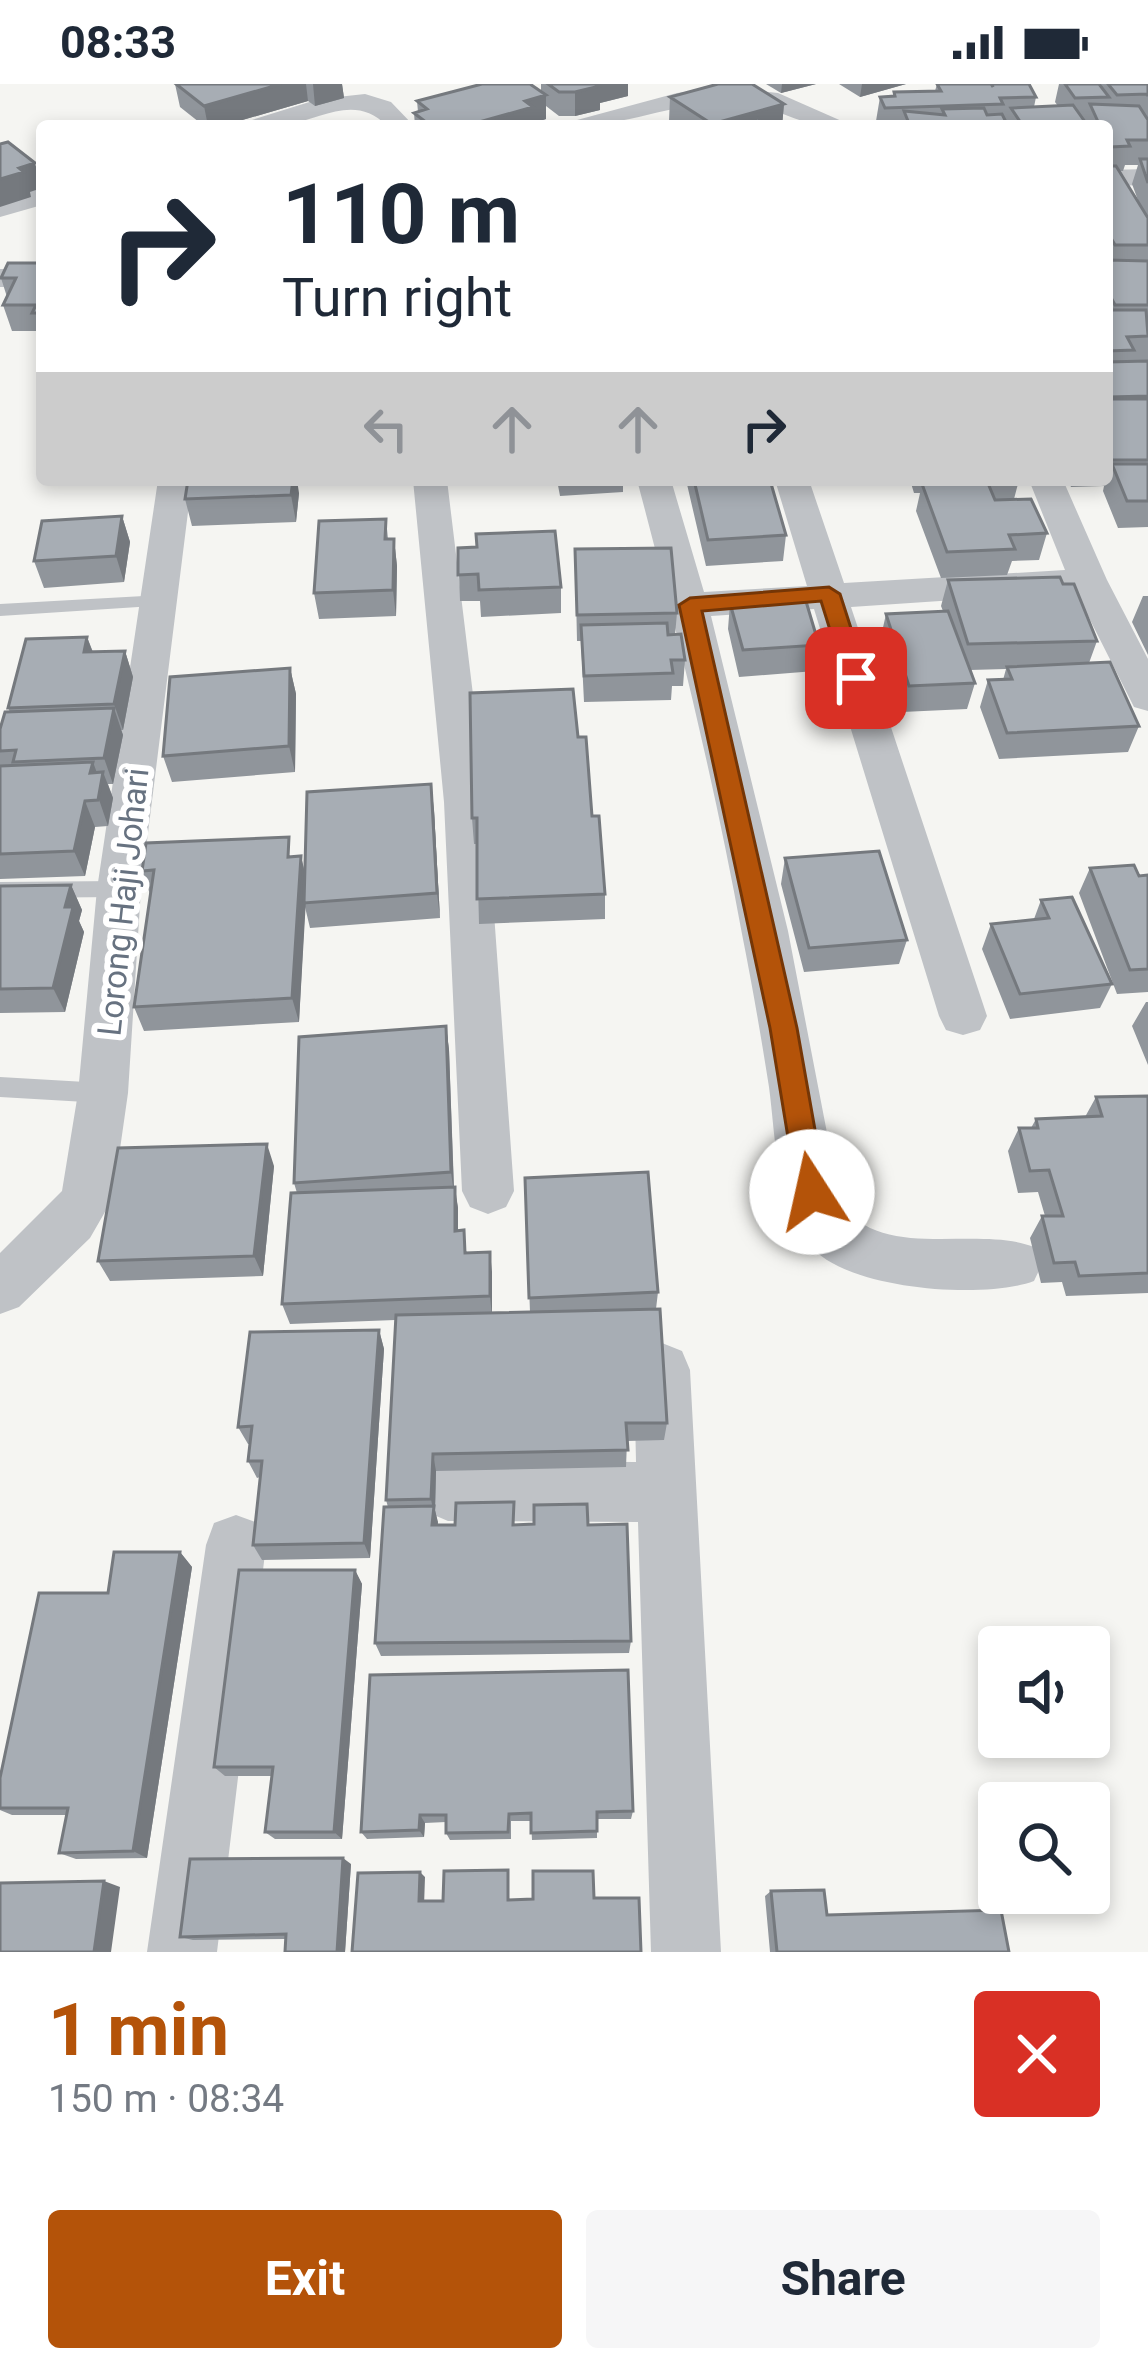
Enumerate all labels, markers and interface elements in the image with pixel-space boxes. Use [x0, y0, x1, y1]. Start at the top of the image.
text: 08:33 [60, 16, 176, 69]
text: 110 m [282, 165, 520, 264]
icon: right [84, 168, 240, 324]
text: Turn right [282, 266, 512, 329]
icon: left [353, 396, 419, 462]
icon: ahead [479, 396, 545, 462]
icon: ahead [605, 396, 671, 462]
icon: right [731, 396, 797, 462]
pin [805, 627, 907, 729]
icon: arrive [823, 645, 889, 711]
street label: Lorong Haji Johari [90, 766, 156, 1038]
position arrow [749, 1129, 875, 1255]
map controls [978, 1626, 1110, 1914]
button: sound [978, 1626, 1110, 1758]
button: search [978, 1782, 1110, 1914]
text: 1 min [48, 1988, 229, 2073]
button: close [974, 1991, 1100, 2117]
text: 150 m · 08:34 [48, 2076, 284, 2122]
button: Exit [48, 2210, 562, 2348]
button: Share [586, 2210, 1100, 2348]

